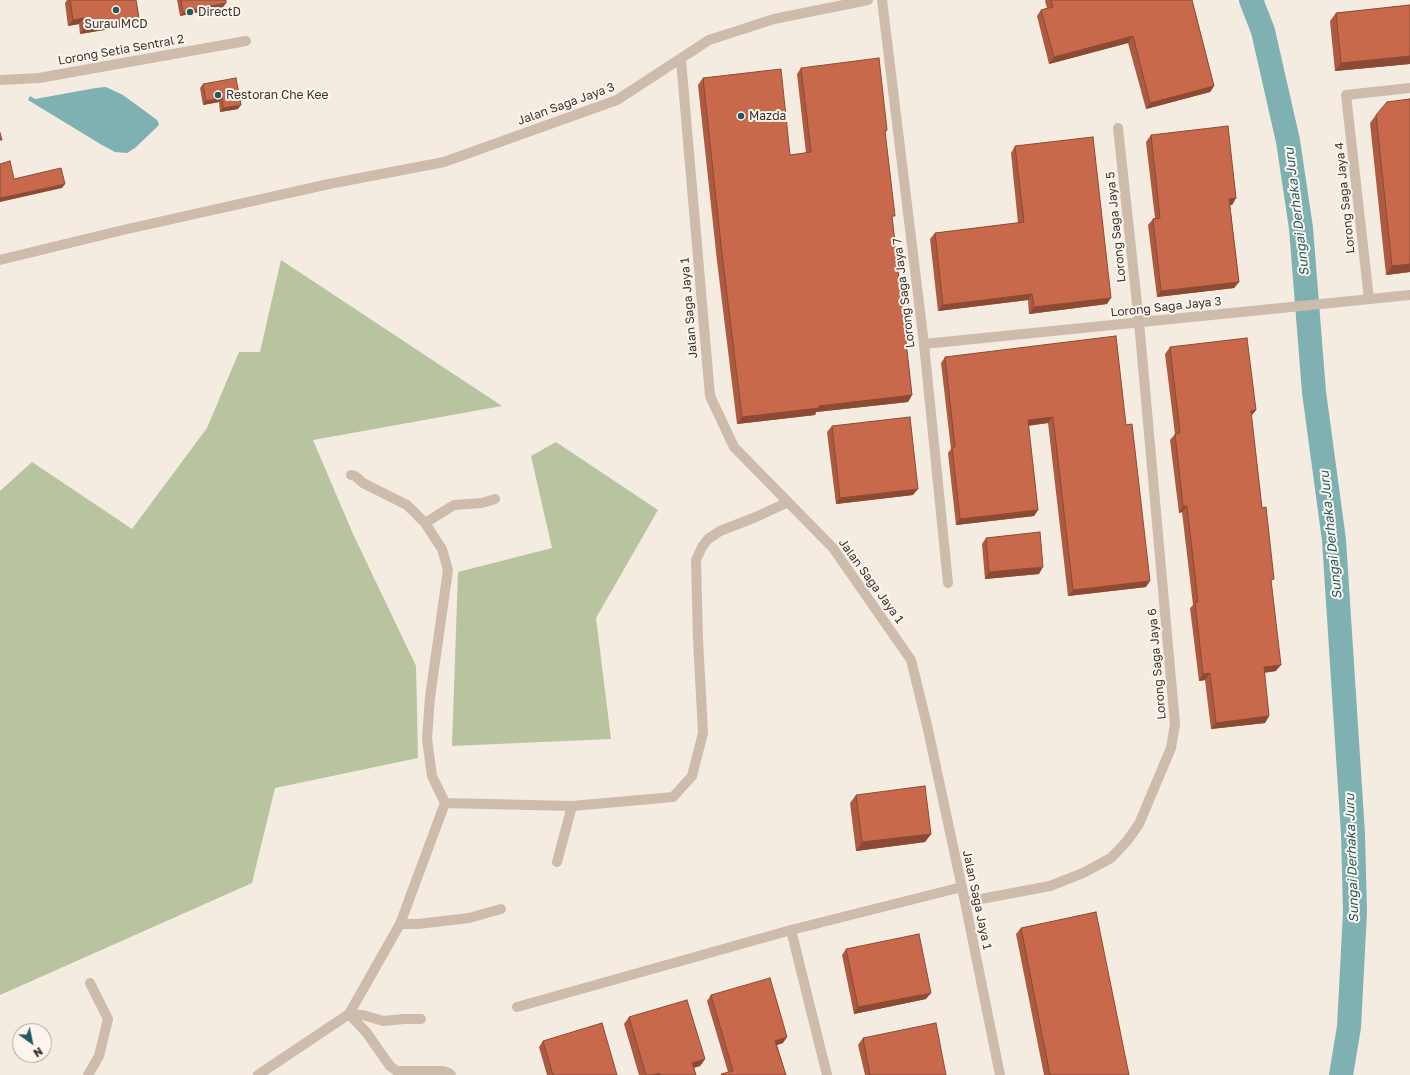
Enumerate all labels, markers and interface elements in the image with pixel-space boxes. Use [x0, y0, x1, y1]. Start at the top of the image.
marker: Surau MCD [111, 5, 121, 15]
place label: DirectD [198, 5, 241, 19]
marker: DirectD [185, 7, 195, 17]
place label: Surau MCD [84, 17, 148, 31]
street label: Lorong Setia Sentral 2 [57, 32, 185, 68]
street label: Jalan Saga Jaya 3 [515, 80, 617, 128]
place label: Restoran Che Kee [226, 88, 329, 102]
marker: Restoran Che Kee [213, 90, 223, 100]
place label: Mazda [749, 109, 786, 123]
marker: Mazda [736, 111, 746, 121]
street label: Lorong Saga Jaya 4 [1332, 142, 1358, 254]
water label: Sungai Derhaka Juru [1281, 147, 1313, 277]
street label: Lorong Saga Jaya 5 [1103, 171, 1129, 283]
street label: Lorong Saga Jaya 7 [890, 237, 918, 349]
street label: Jalan Saga Jaya 1 [677, 257, 701, 359]
street label: Lorong Saga Jaya 3 [1110, 294, 1222, 320]
water label: Sungai Derhaka Juru [1316, 470, 1346, 600]
street label: Jalan Saga Jaya 1 [835, 536, 907, 626]
street label: Lorong Saga Jaya 6 [1145, 608, 1169, 720]
water label: Sungai Derhaka Juru [1342, 793, 1362, 923]
street label: Jalan Saga Jaya 1 [959, 849, 995, 951]
north arrow [12, 1023, 52, 1063]
text: N [31, 1045, 45, 1060]

